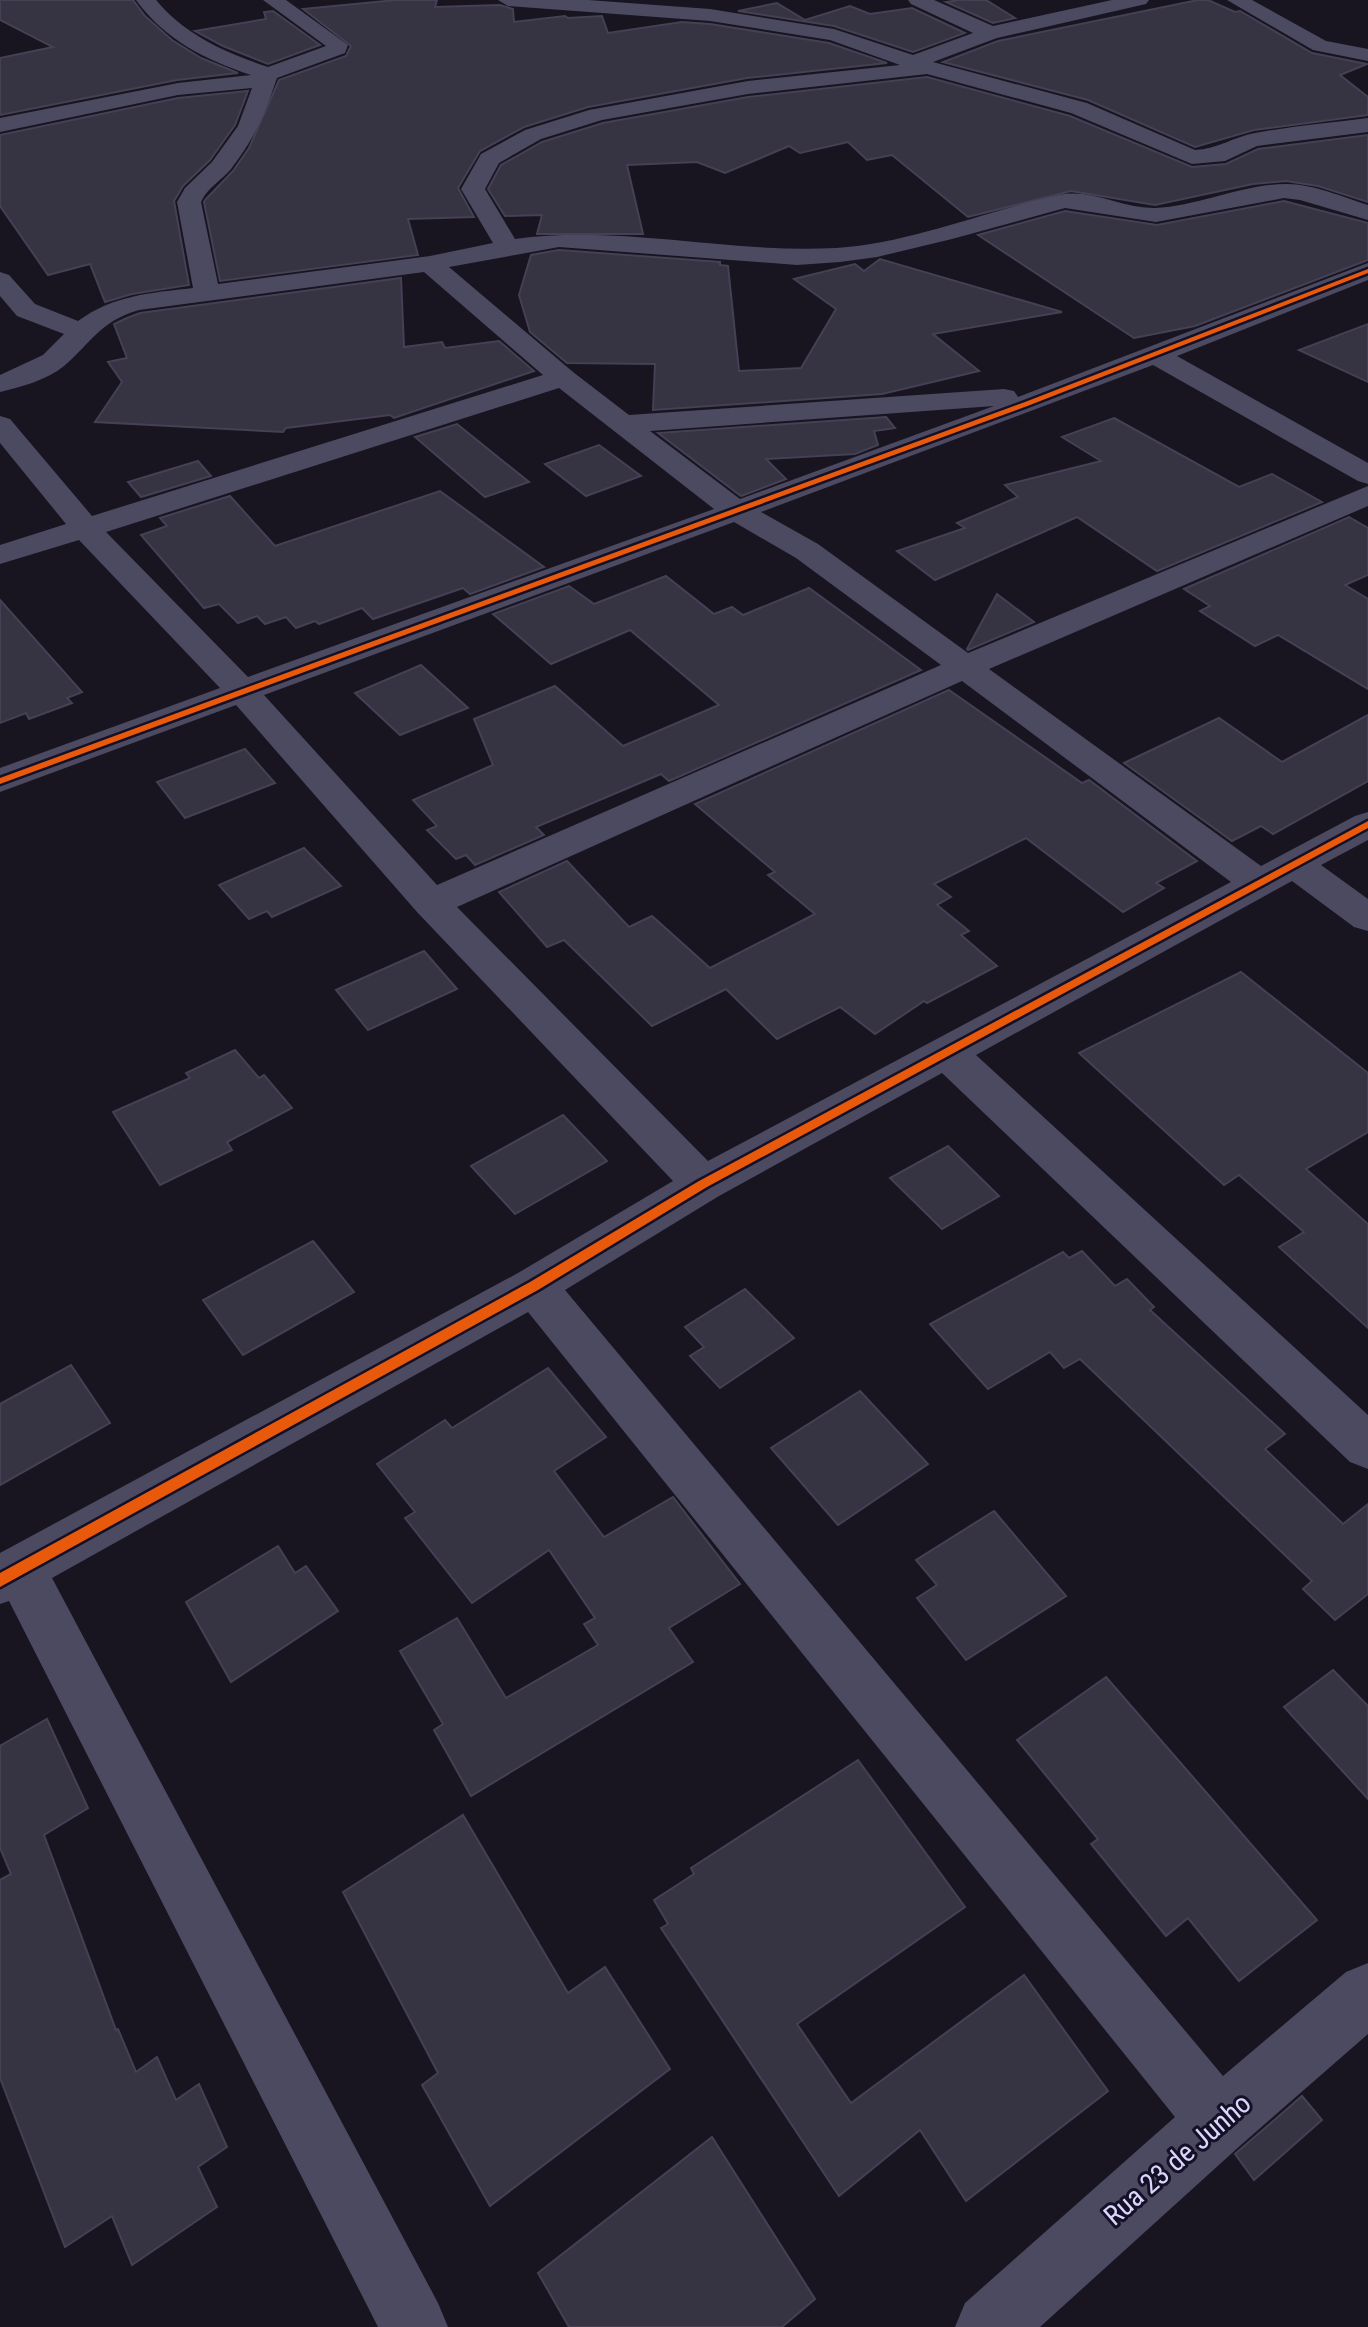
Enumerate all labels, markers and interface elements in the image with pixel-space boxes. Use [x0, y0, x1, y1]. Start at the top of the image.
street label: Rua 23 de Junho [1097, 2087, 1258, 2232]

